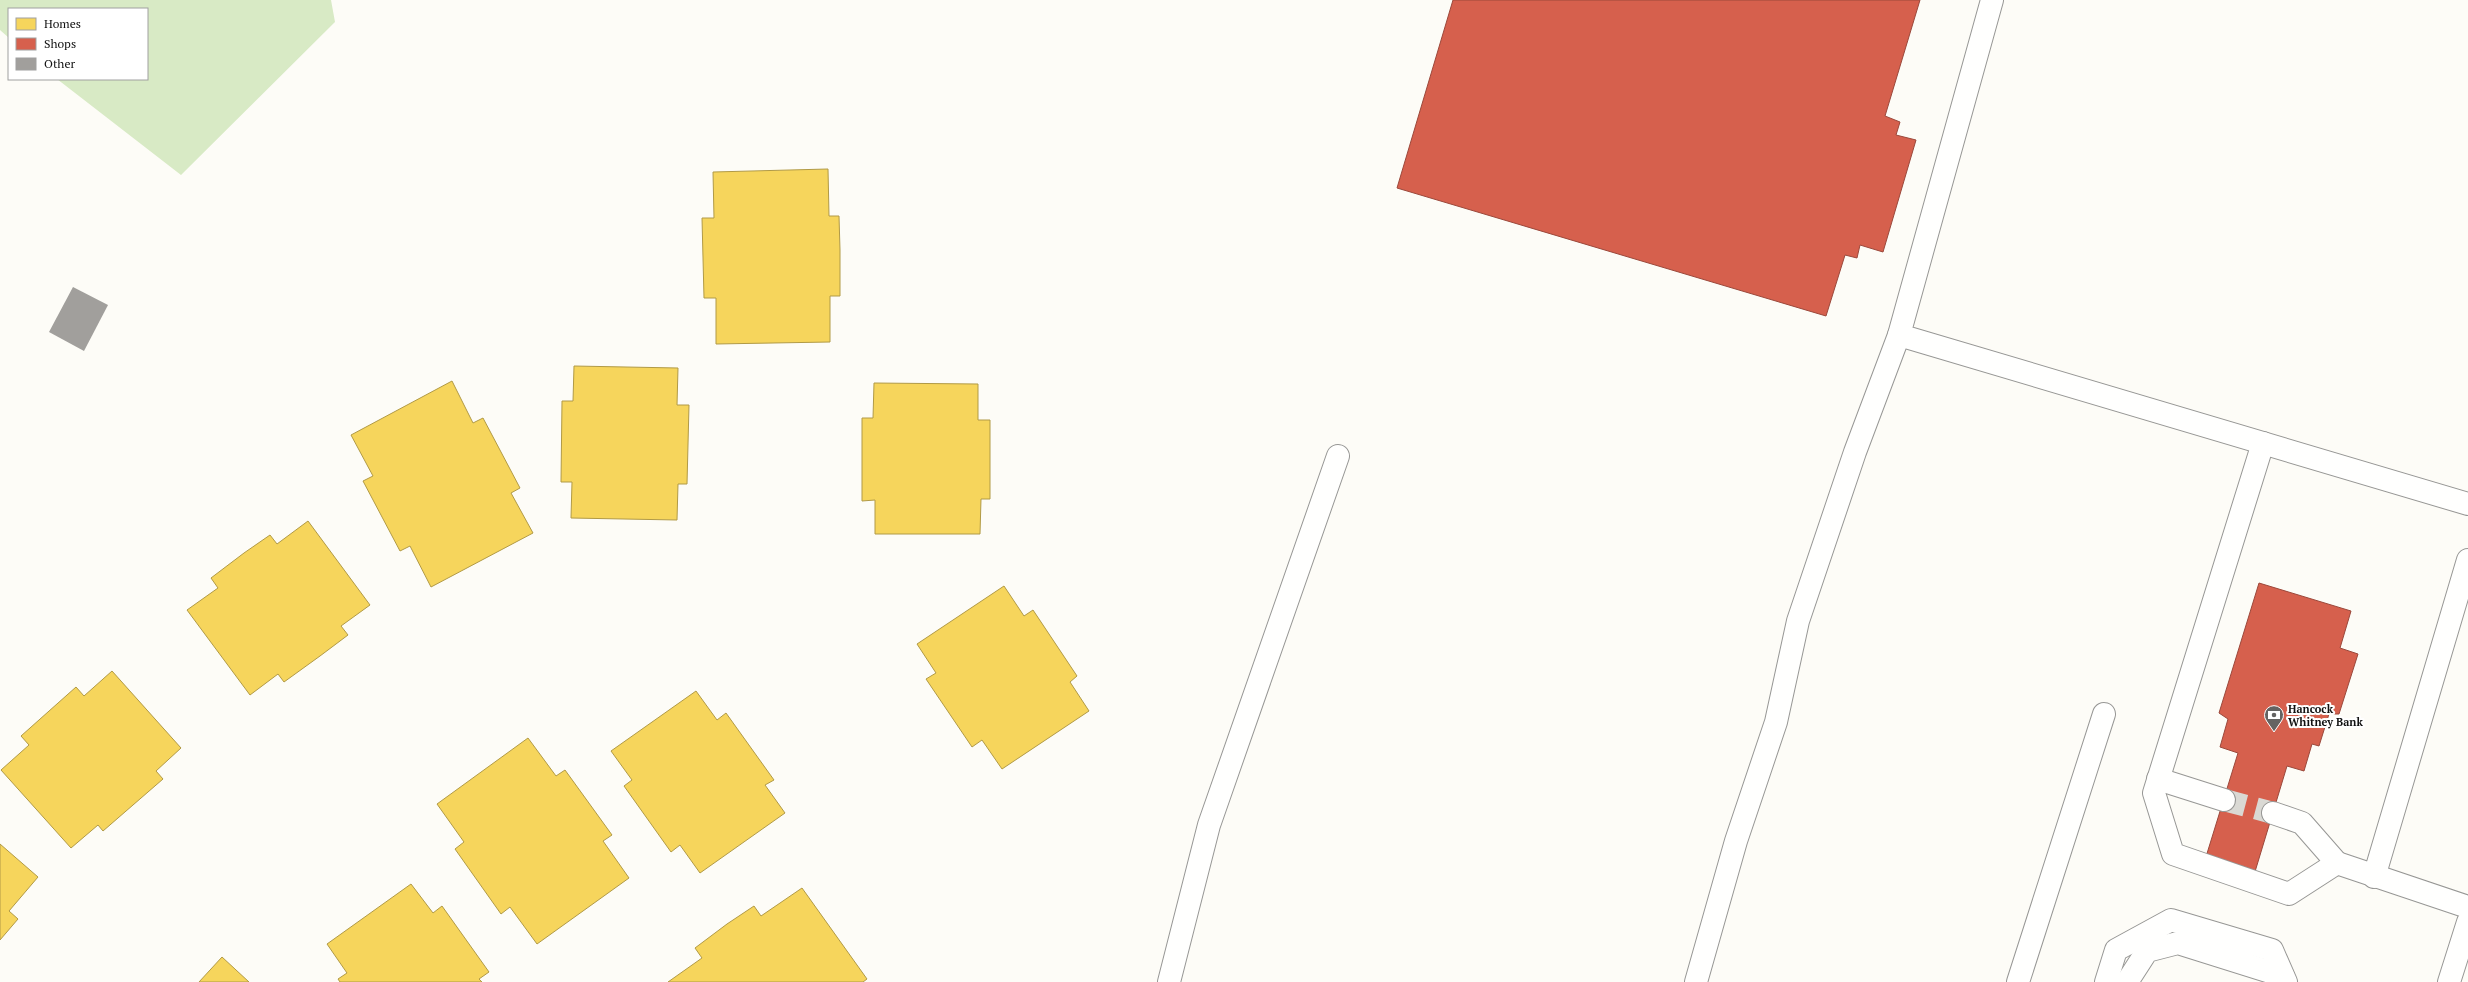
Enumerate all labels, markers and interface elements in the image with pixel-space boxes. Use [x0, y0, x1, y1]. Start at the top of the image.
legend [8, 8, 148, 80]
text: Homes [44, 16, 81, 31]
text: Shops [44, 36, 76, 51]
text: Other [44, 56, 75, 71]
place label: Hancock Whitney Bank [2288, 702, 2363, 729]
bank icon: Hancock Whitney Bank [2263, 704, 2285, 732]

